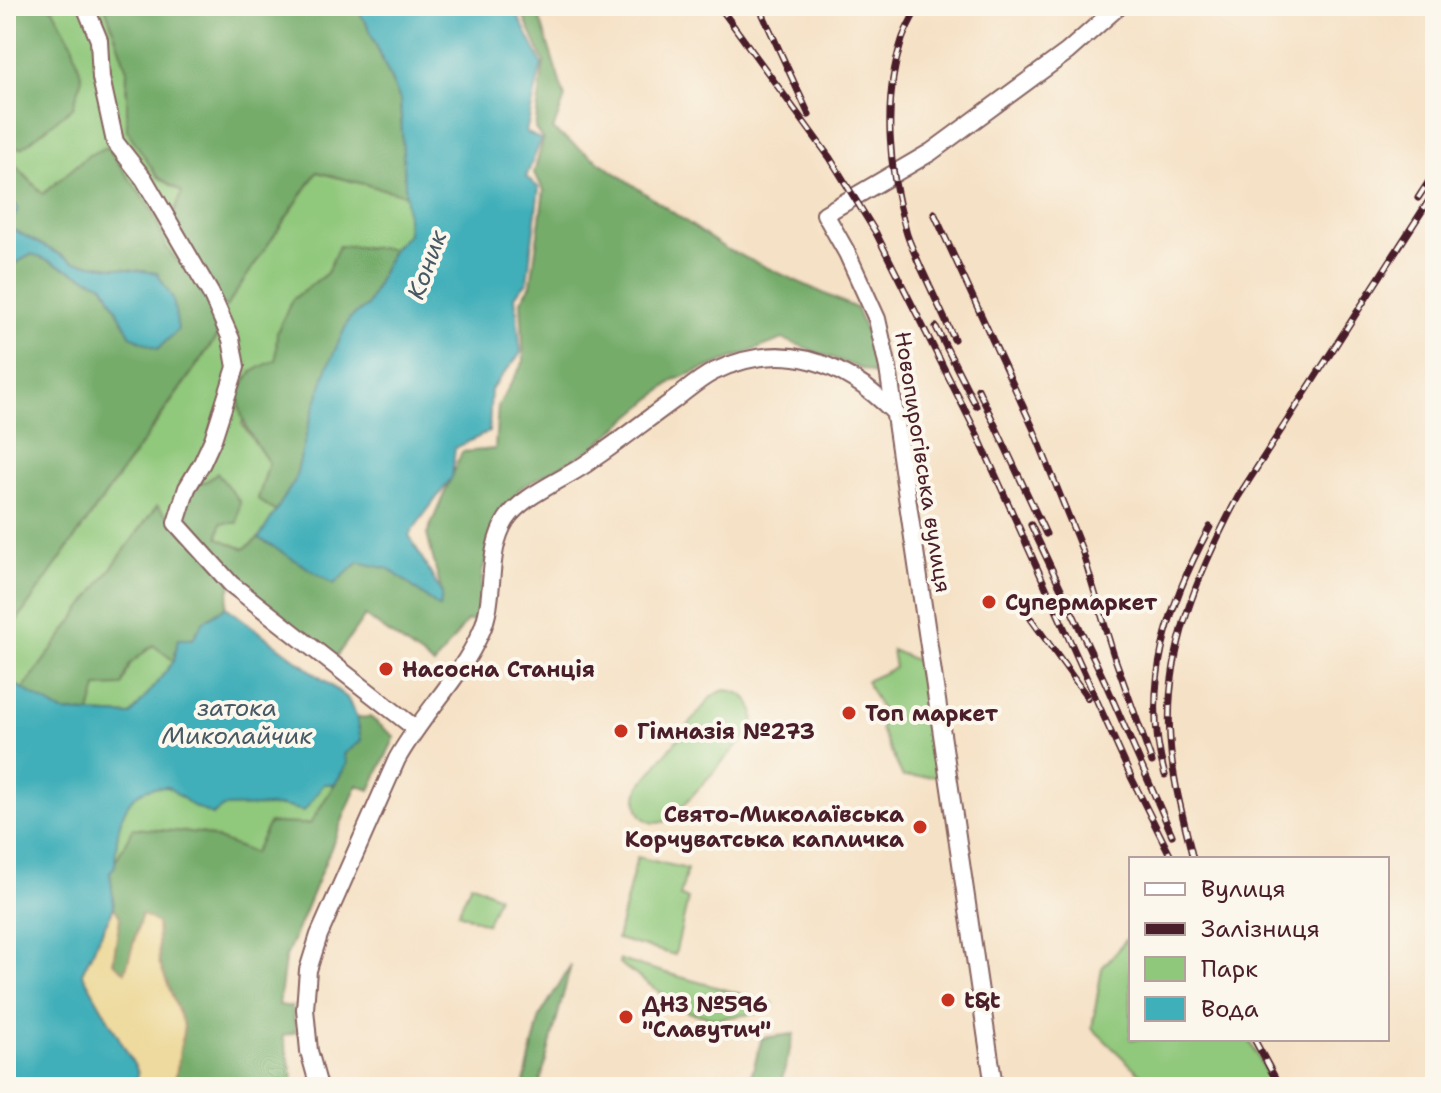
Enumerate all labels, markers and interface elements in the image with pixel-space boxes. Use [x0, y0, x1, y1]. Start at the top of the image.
water label: Коник [400, 225, 455, 304]
street label: Новопирогівська вулиця [888, 329, 958, 595]
place label: Супермаркет [1005, 588, 1158, 617]
marker: Супермаркет [980, 593, 998, 611]
place label: Насосна Станція [402, 655, 595, 684]
marker: Насосна Станція [377, 660, 395, 678]
water label: затока Миколайчик [162, 692, 313, 752]
place label: Топ маркет [865, 699, 999, 728]
marker: Топ маркет [840, 704, 858, 722]
place label: Гімназія №273 [637, 717, 815, 746]
marker: Гімназія №273 [612, 722, 630, 740]
place label: Свято-Миколаївська Корчуватська капличка [625, 800, 904, 854]
marker: Свято-Миколаївська Корчуватська капличка [911, 818, 929, 836]
legend [1129, 857, 1389, 1041]
text: Вулиця [1201, 873, 1286, 905]
text: Залізниця [1201, 913, 1320, 945]
text: Парк [1201, 953, 1258, 985]
place label: t&t [964, 986, 1001, 1015]
place label: ДНЗ №596 "Славутич" [642, 990, 771, 1044]
marker: t&t [939, 991, 957, 1009]
text: Вода [1201, 993, 1259, 1025]
marker: ДНЗ №596 "Славутич" [617, 1008, 635, 1026]

